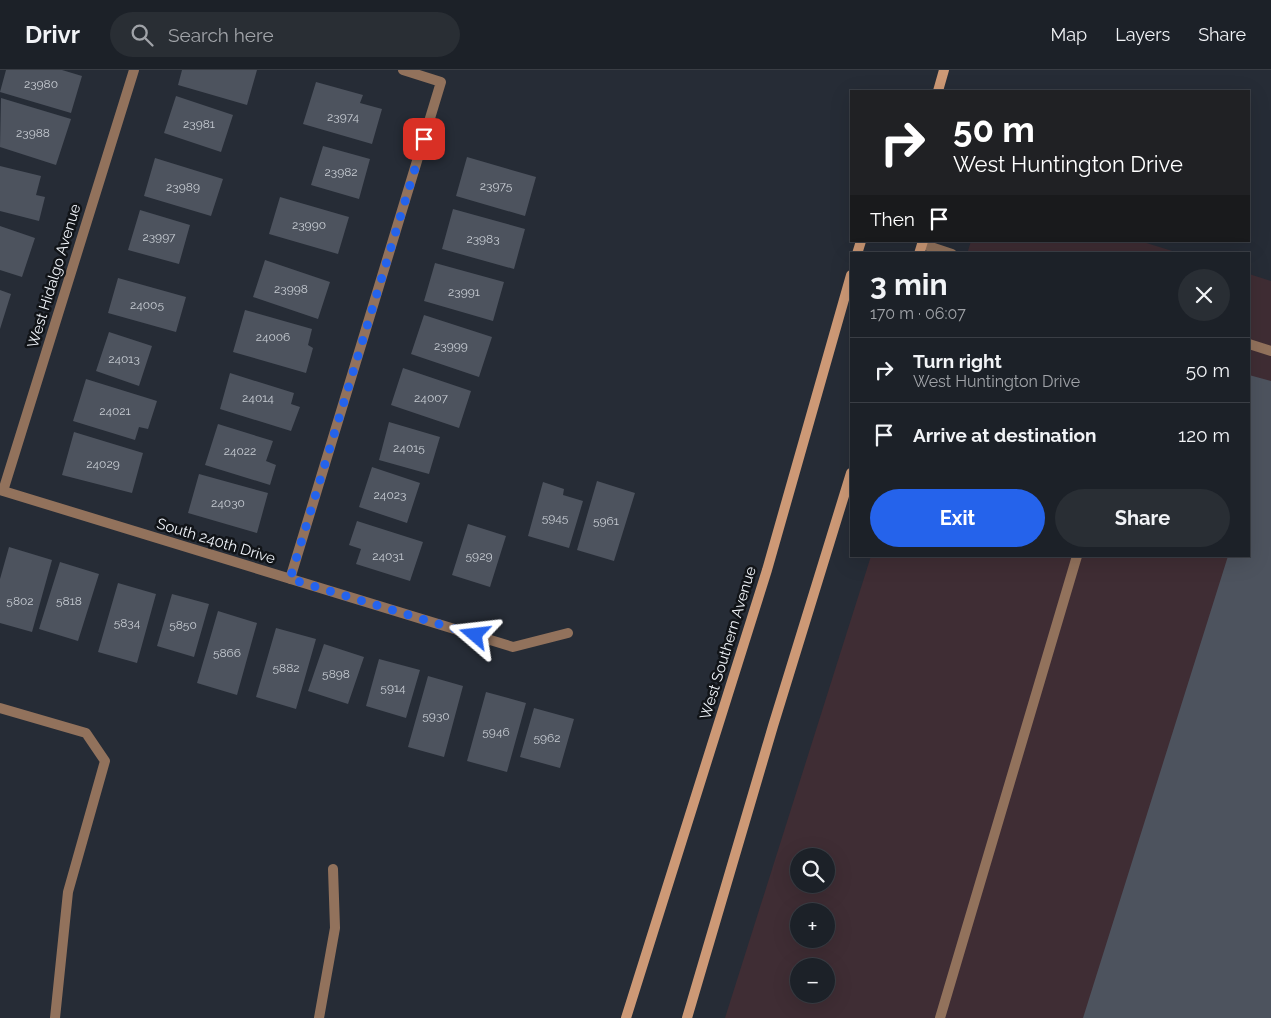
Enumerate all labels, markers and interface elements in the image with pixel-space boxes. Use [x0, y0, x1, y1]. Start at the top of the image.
search box [110, 12, 460, 57]
text: Drivr [25, 20, 80, 49]
icon: search [128, 21, 156, 49]
text: Search here [168, 24, 274, 46]
text: Map [1051, 24, 1087, 45]
text: Layers [1115, 24, 1170, 45]
text: Share [1198, 24, 1246, 45]
house number: 23980 [24, 77, 58, 91]
text: 50 m [953, 109, 1035, 150]
house number: 23974 [327, 110, 359, 124]
icon: right [870, 110, 935, 175]
house number: 23981 [183, 117, 215, 131]
pin [403, 118, 445, 160]
icon: arrive [410, 125, 438, 153]
house number: 23988 [16, 126, 50, 140]
text: West Huntington Drive [953, 151, 1183, 177]
house number: 23982 [324, 165, 358, 179]
house number: 23975 [480, 179, 513, 193]
house number: 23989 [166, 180, 200, 194]
street label: West Hidalgo Avenue [24, 202, 85, 350]
icon: arrive [925, 205, 953, 233]
text: Then [870, 208, 915, 230]
house number: 23990 [292, 218, 326, 232]
house number: 23997 [142, 230, 176, 244]
house number: 23983 [466, 232, 500, 246]
text: 3 min [870, 267, 948, 302]
button: close [1178, 269, 1230, 321]
house number: 23998 [274, 282, 308, 296]
house number: 23991 [448, 285, 480, 299]
house number: 24005 [130, 298, 164, 312]
text: 170 m · 06:07 [870, 304, 966, 323]
house number: 24006 [256, 330, 290, 344]
house number: 23999 [434, 339, 468, 353]
text: Turn right [913, 350, 1002, 372]
house number: 24013 [108, 352, 140, 366]
icon: right [870, 356, 898, 384]
text: 50 m [1186, 359, 1230, 381]
text: West Huntington Drive [913, 372, 1080, 391]
house number: 24014 [242, 391, 274, 405]
house number: 24007 [414, 391, 448, 405]
house number: 24021 [99, 404, 131, 418]
icon: arrive [870, 421, 898, 449]
text: Arrive at destination [913, 424, 1097, 446]
text: 120 m [1178, 424, 1230, 446]
house number: 24015 [393, 441, 425, 455]
house number: 24022 [224, 444, 256, 458]
house number: 24029 [86, 457, 120, 471]
house number: 24023 [374, 488, 406, 502]
button: Exit [870, 489, 1045, 547]
button: Share [1055, 489, 1230, 547]
house number: 24030 [211, 496, 245, 510]
house number: 5945 [542, 511, 569, 525]
street label: South 240th Drive [155, 514, 278, 568]
house number: 5961 [593, 514, 619, 528]
house number: 24031 [372, 549, 404, 563]
house number: 5929 [466, 549, 492, 563]
street label: West Southern Avenue [696, 564, 760, 722]
house number: 5802 [6, 594, 34, 608]
house number: 5818 [56, 594, 82, 608]
position arrow [448, 608, 500, 660]
house number: 5834 [114, 616, 141, 630]
house number: 5850 [169, 618, 197, 632]
house number: 5866 [213, 646, 241, 660]
house number: 5882 [272, 661, 300, 675]
house number: 5898 [322, 667, 350, 681]
house number: 5914 [380, 681, 406, 695]
house number: 5930 [422, 709, 450, 723]
house number: 5946 [482, 725, 510, 739]
house number: 5962 [533, 731, 561, 745]
map controls [790, 848, 835, 1003]
button: search [790, 848, 835, 893]
button: + [790, 903, 835, 948]
button: − [790, 958, 835, 1003]

